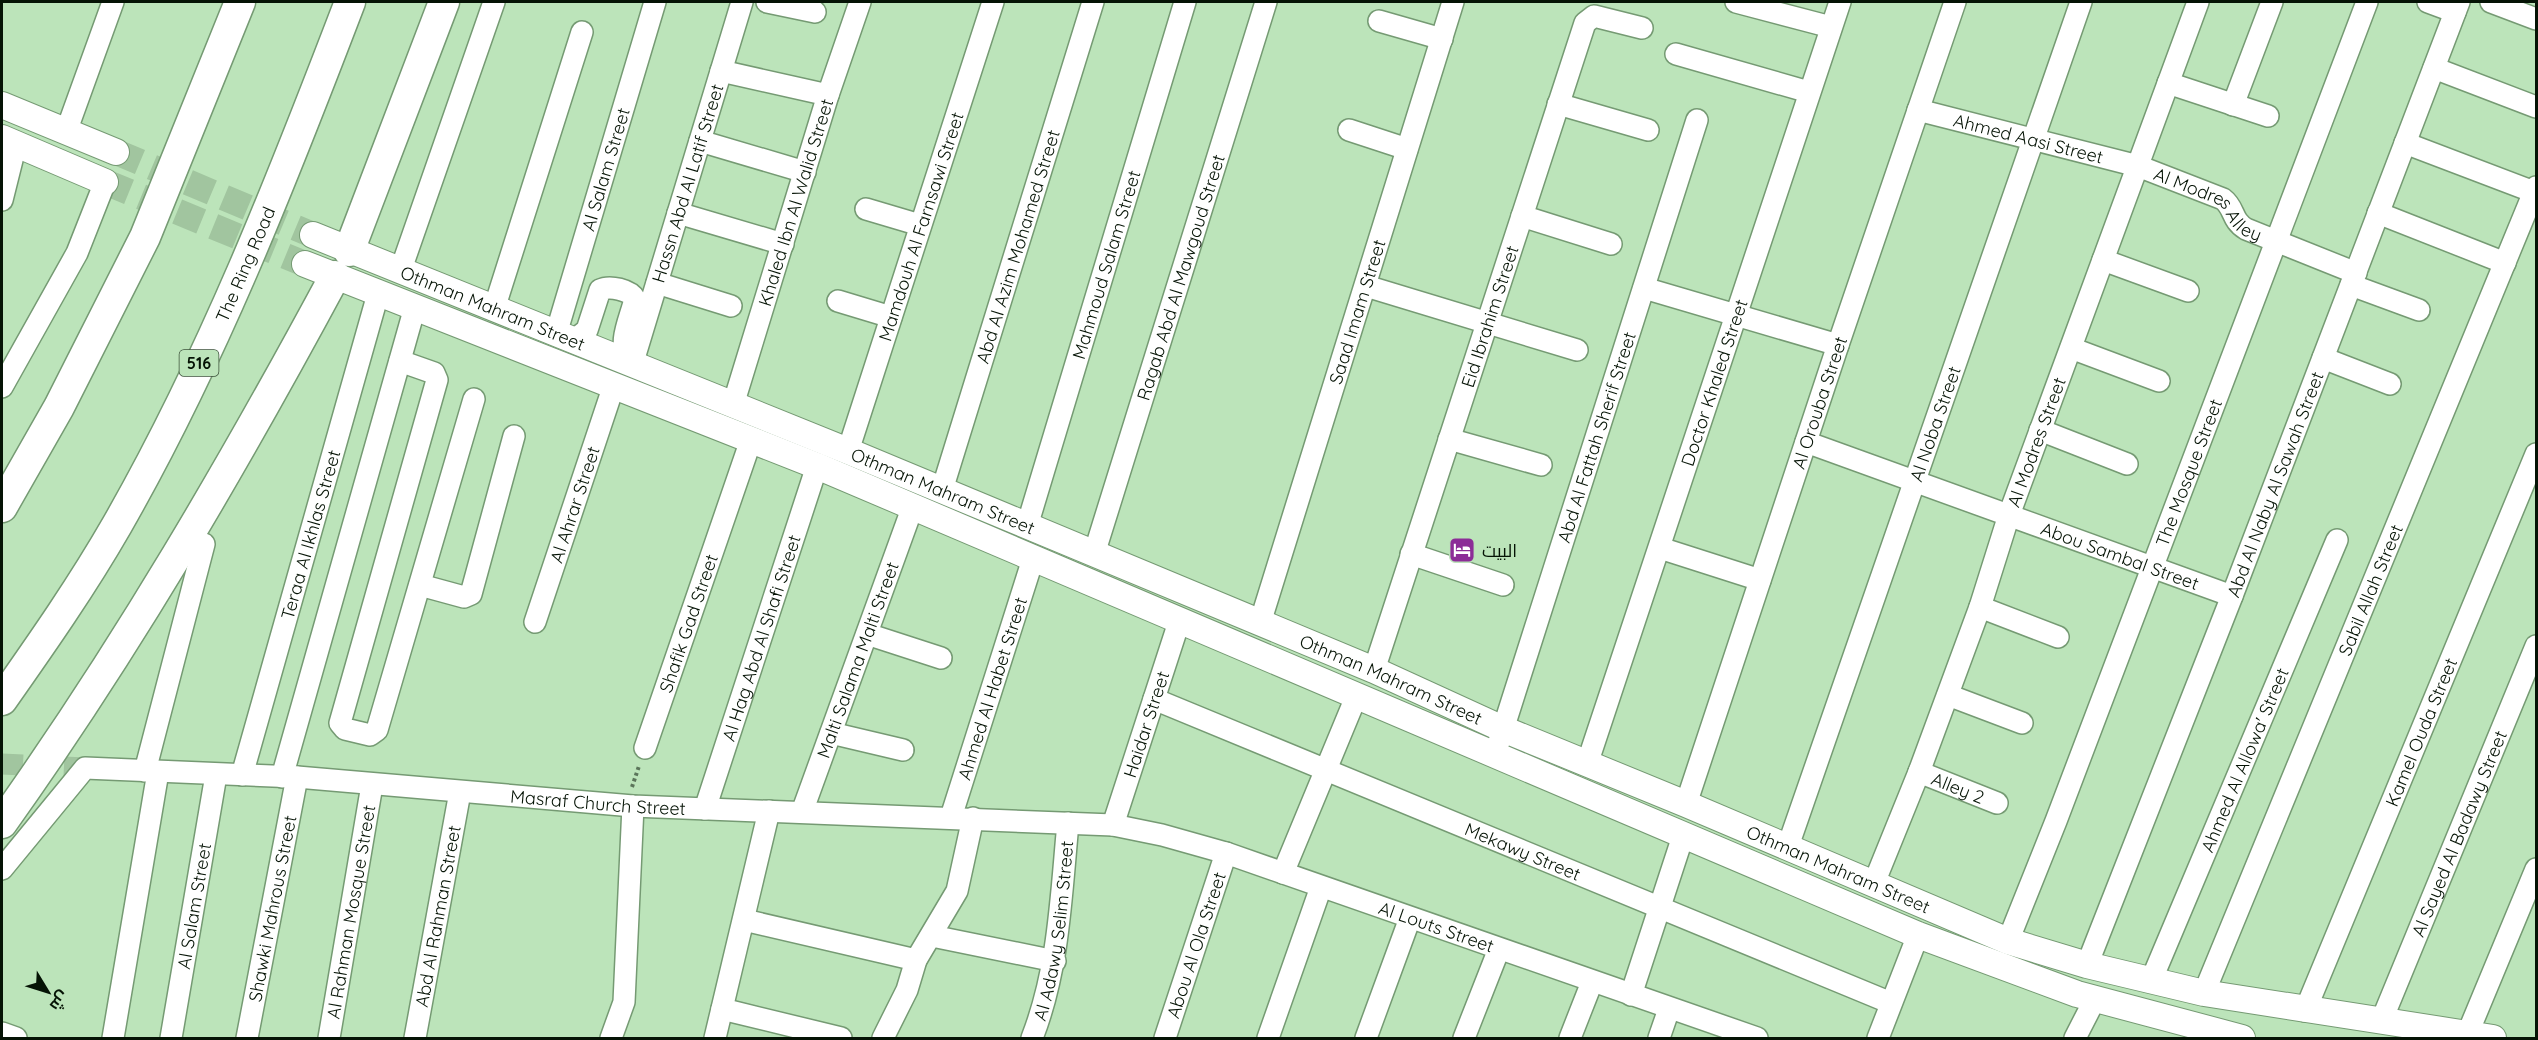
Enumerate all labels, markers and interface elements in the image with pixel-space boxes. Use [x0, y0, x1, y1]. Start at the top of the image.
street label: Hassn Abd Al Latif Street [646, 81, 728, 285]
street label: Khaled Ibn Al Walid Street [752, 96, 838, 309]
street label: Al Salam Street [576, 105, 634, 234]
street label: Ahmed Aasi Street [1951, 108, 2106, 168]
street label: Mamdouh Al Farnsawi Street [873, 109, 968, 344]
street label: Abd Al Azim Mohamed Street [970, 127, 1064, 366]
street label: Ragab Abd Al Mawgoud Street [1131, 151, 1229, 403]
street label: Al Modres Alley [2151, 162, 2265, 246]
street label: Mahmoud Salam Street [1066, 167, 1145, 362]
street label: The Ring Road [210, 203, 280, 326]
street label: Saad Imam Street [1323, 236, 1390, 387]
street label: Eid Ibrahim Street [1456, 243, 1523, 390]
street label: Othman Mahram Street [397, 260, 589, 355]
street label: Doctor Khaled Street [1675, 296, 1752, 469]
street label: Abd Al Fattah Sherif Street [1552, 329, 1640, 545]
street label: Al Orouba Street [1786, 333, 1852, 472]
road number: 516 [180, 350, 218, 376]
street label: Al Noba Street [1904, 363, 1965, 485]
street label: Abd Al Naby Al Sawah Street [2221, 368, 2328, 600]
street label: Al Modres Street [2001, 374, 2070, 510]
street label: The Mosque Street [2150, 396, 2227, 549]
street label: Othman Mahram Street [848, 442, 1039, 539]
street label: Al Ahrar Street [544, 443, 604, 566]
street label: Teraa Al Ikhlas Street [275, 447, 345, 622]
street label: Abou Sambal Street [2038, 516, 2202, 595]
street label: Sabil Allah Street [2333, 521, 2407, 659]
street label: Al Hag Abd Al Shafi Street [716, 532, 805, 744]
hotel icon: البيت [1447, 535, 1477, 565]
place label: البيت [1482, 539, 1517, 562]
street label: Shafik Gad Street [653, 551, 722, 695]
street label: Malti Salama Malti Street [811, 558, 903, 761]
street label: Ahmed Al Habet Street [952, 594, 1032, 783]
street label: Othman Mahram Street [1296, 629, 1486, 729]
street label: Kamel Ouda Street [2380, 654, 2462, 810]
street label: Ahmed Al Allowa' Street [2195, 664, 2293, 855]
street label: Haidar Street [1118, 668, 1174, 780]
street label: Al Sayed Al Badawy Street [2406, 727, 2511, 940]
street label: Alley 2 [1928, 767, 1988, 808]
street label: Masraf Church Street [509, 784, 686, 820]
street label: Al Rahman Mosque Street [321, 803, 380, 1020]
street label: Shawki Mahrous Street [243, 813, 301, 1004]
street label: Mekawy Street [1461, 817, 1584, 885]
street label: Othman Mahram Street [1743, 820, 1934, 918]
street label: Abd Al Rahman Street [409, 823, 465, 1009]
street label: Al Adawy Selim Street [1028, 840, 1078, 1023]
street label: Al Salam Street [172, 841, 216, 971]
street label: Abou Al Ola Street [1161, 869, 1230, 1021]
street label: Al Louts Street [1376, 896, 1497, 957]
north arrow [18, 962, 78, 1022]
text: ش [46, 987, 74, 1015]

